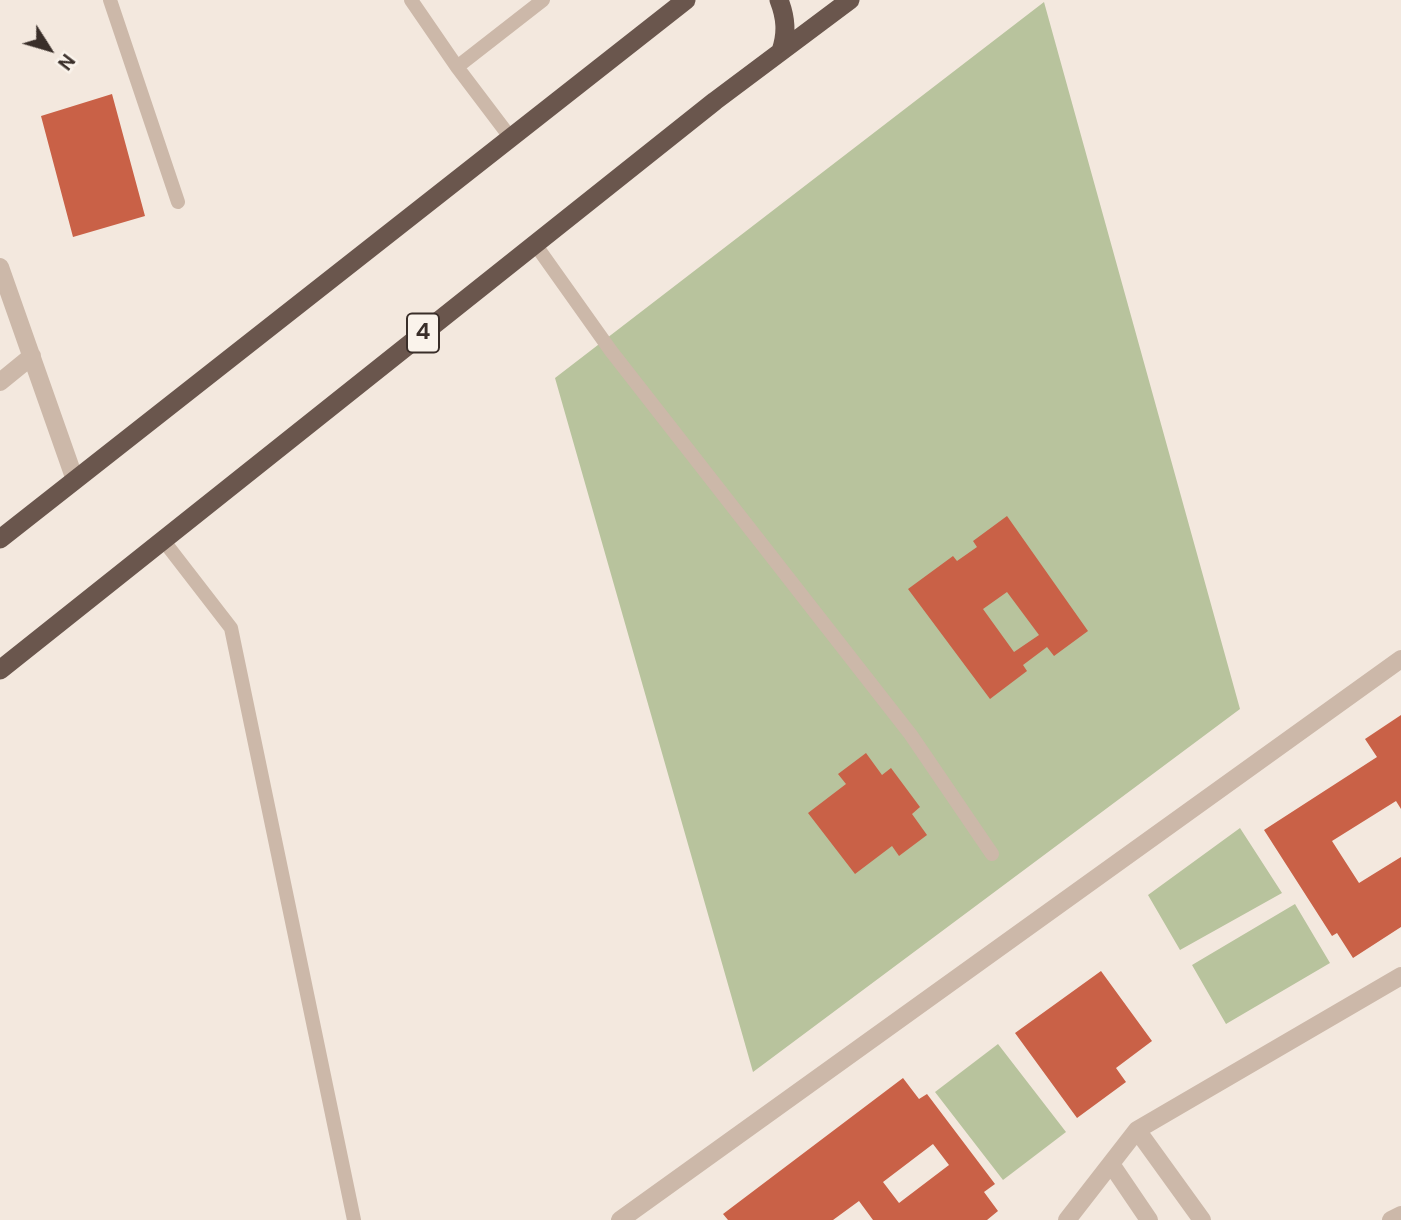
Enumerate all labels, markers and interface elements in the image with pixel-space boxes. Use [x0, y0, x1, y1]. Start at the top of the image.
north arrow [14, 14, 84, 84]
text: N [52, 49, 80, 75]
road number: 4 [407, 314, 439, 352]

